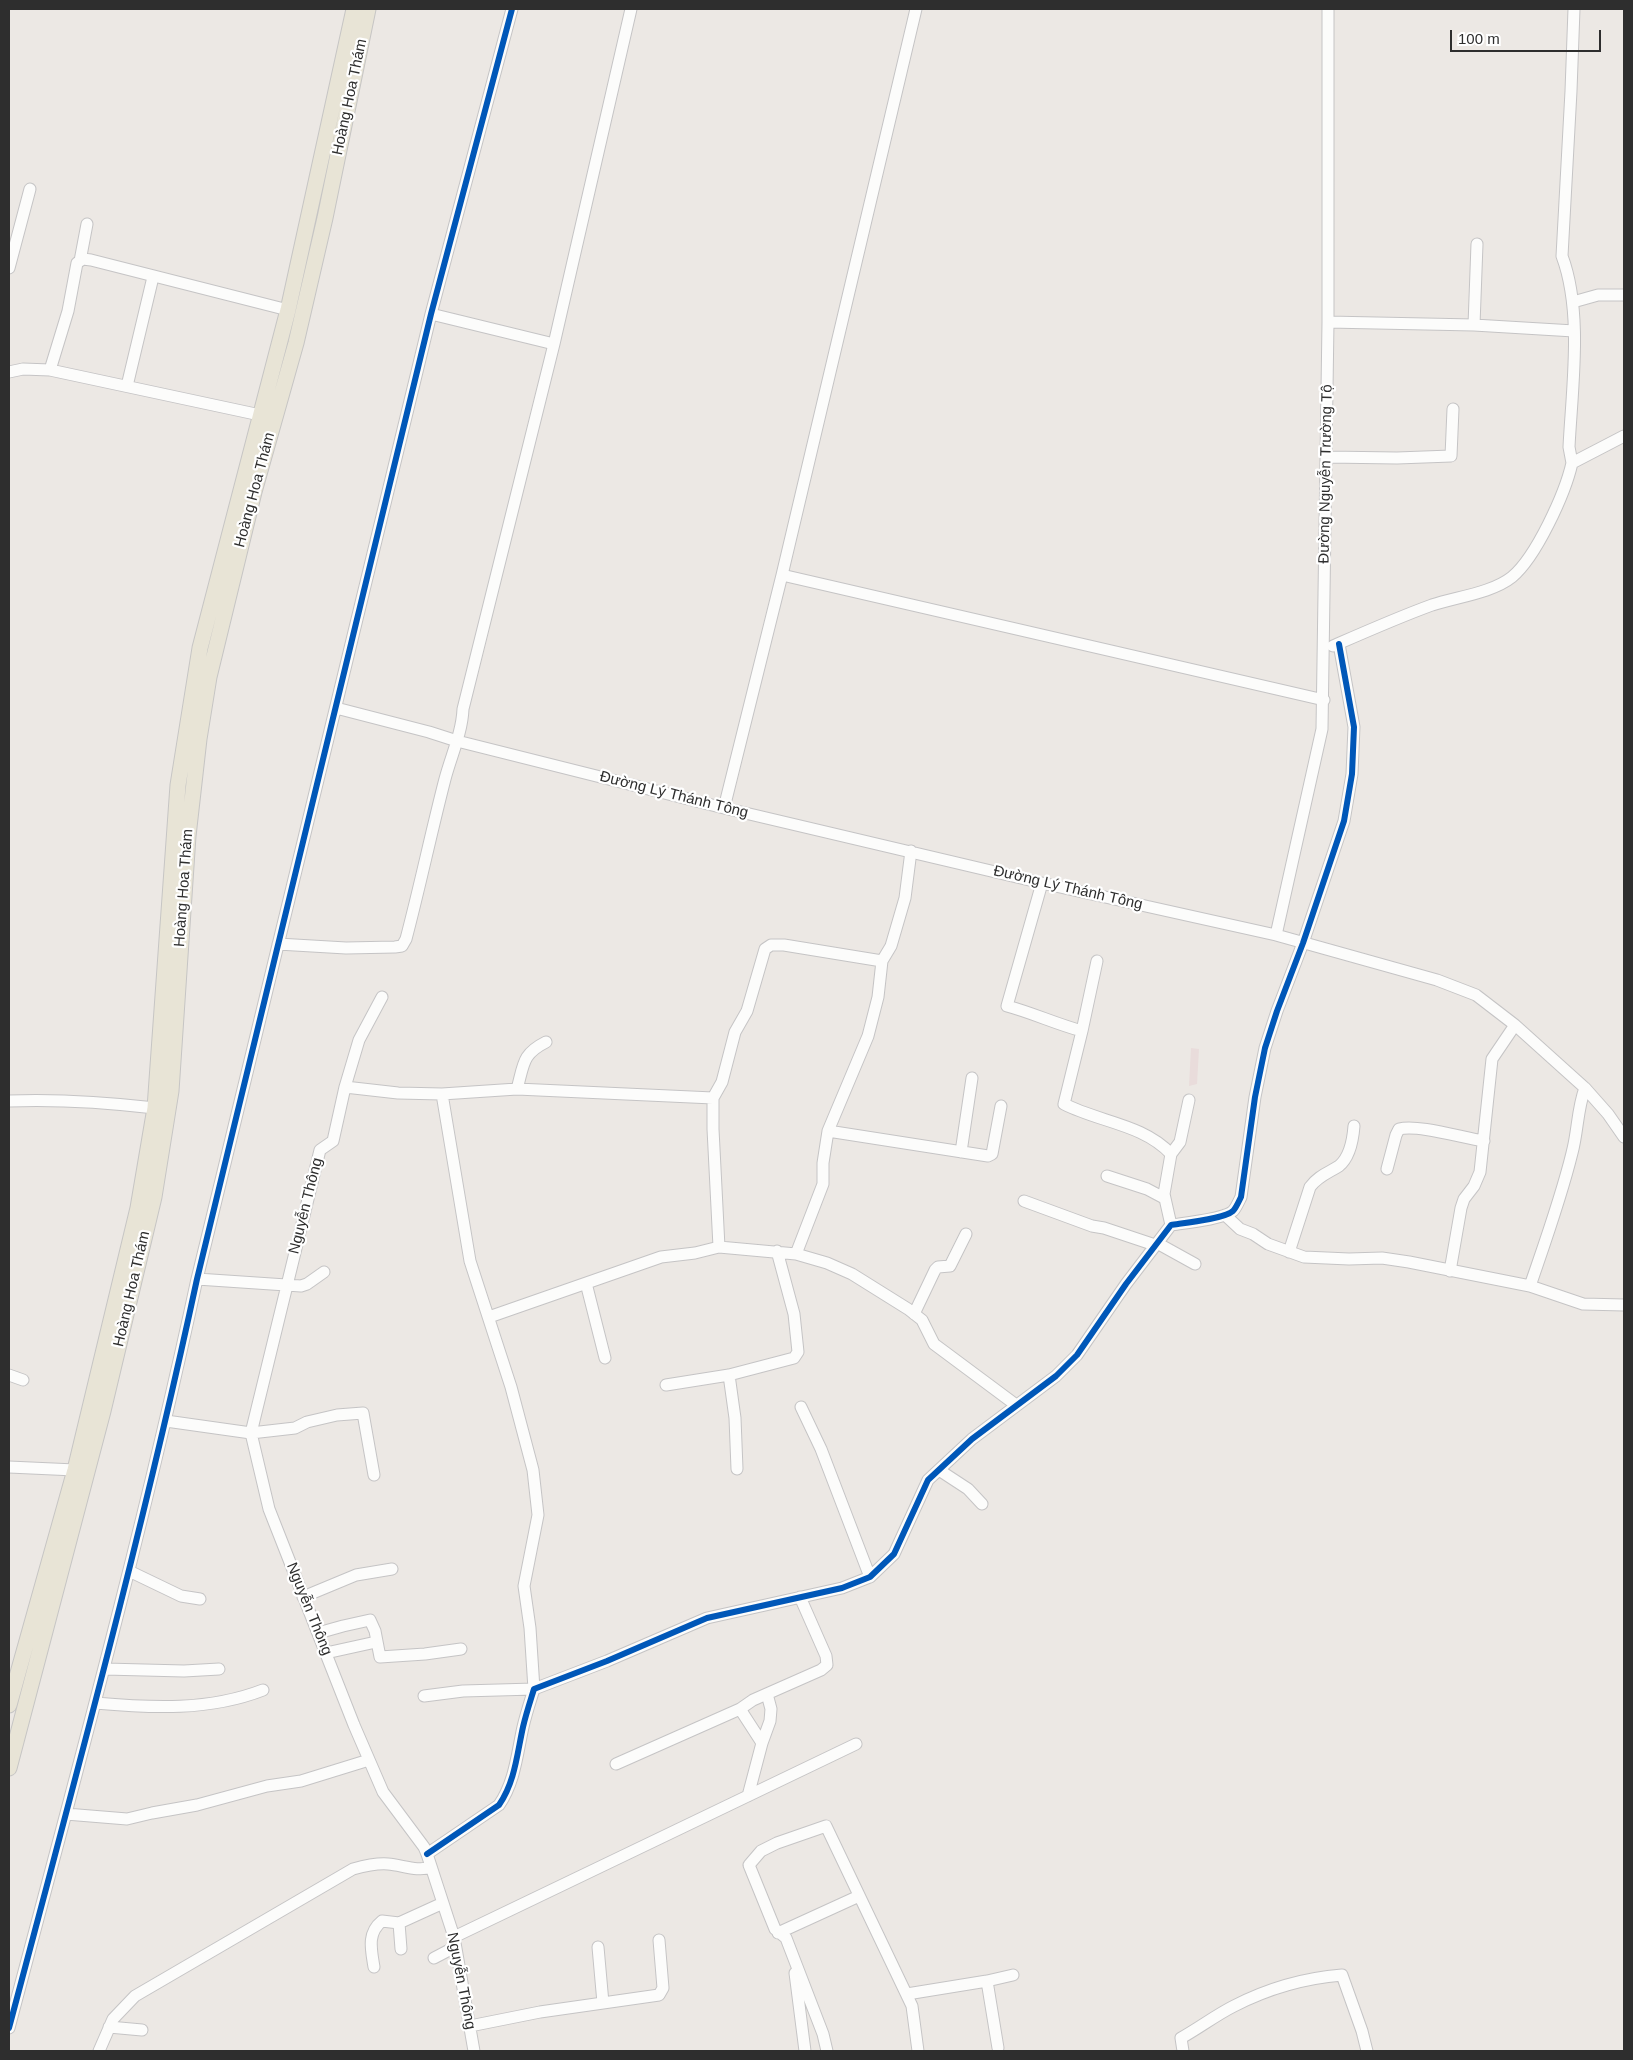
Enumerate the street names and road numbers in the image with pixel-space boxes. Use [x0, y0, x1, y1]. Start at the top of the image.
street label: Hoàng Hoa Thám [329, 37, 371, 157]
street label: Đường Nguyễn Trường Tộ [1315, 384, 1337, 564]
street label: Hoàng Hoa Thám [231, 430, 279, 550]
street label: Đường Lý Thánh Tông [598, 768, 750, 822]
street label: Hoàng Hoa Thám [171, 828, 197, 948]
street label: Đường Lý Thánh Tông [992, 862, 1144, 914]
street label: Nguyễn Thông [285, 1156, 327, 1256]
street label: Hoàng Hoa Thám [110, 1229, 154, 1349]
street label: Nguyễn Thông [282, 1560, 336, 1658]
street label: Nguyễn Thông [443, 1931, 479, 2031]

